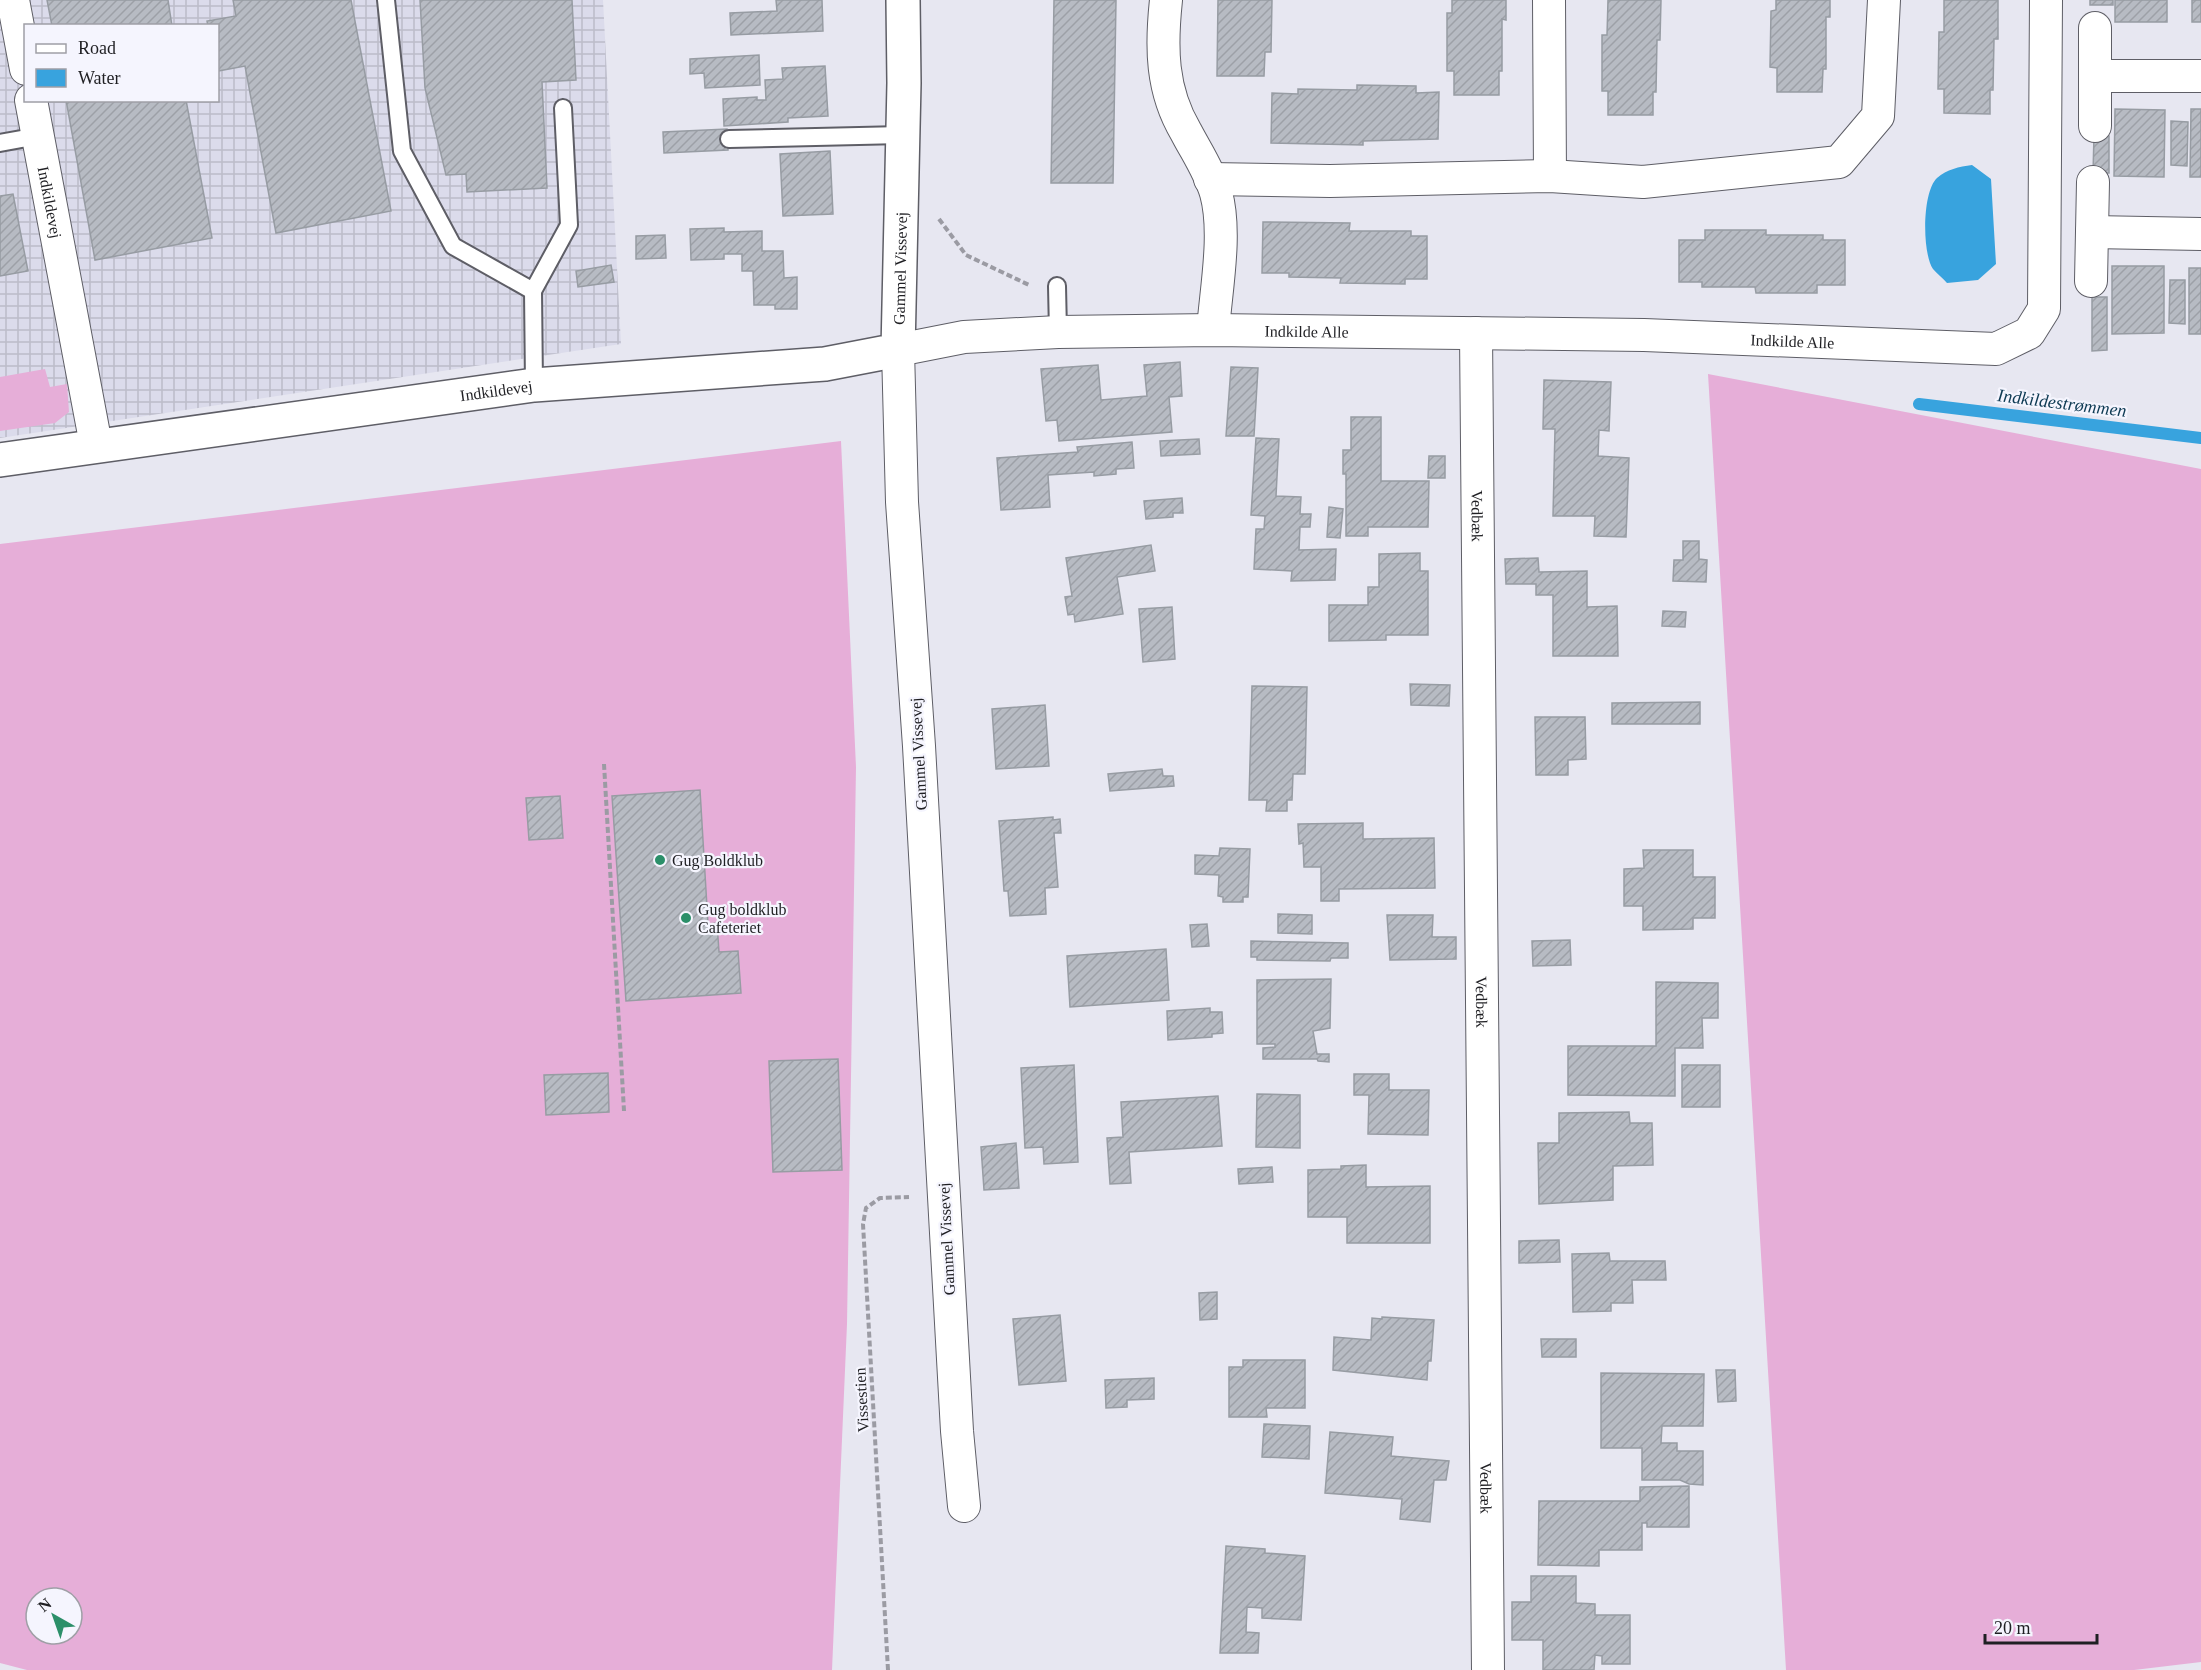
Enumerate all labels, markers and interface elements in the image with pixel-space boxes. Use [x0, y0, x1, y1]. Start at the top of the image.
legend [24, 24, 219, 102]
text: Road [78, 38, 116, 58]
text: Water [78, 68, 121, 88]
street label: Indkildevej [35, 165, 65, 240]
street label: Gammel Vissevej [891, 212, 911, 325]
street label: Indkilde Alle [1264, 323, 1349, 341]
street label: Indkilde Alle [1750, 331, 1835, 352]
street label: Indkildevej [459, 377, 534, 404]
water label: Indkildestrømmen [1995, 385, 2128, 421]
street label: Vedbæk [1468, 490, 1486, 542]
street label: Gammel Vissevej [907, 697, 931, 811]
place label: Gug Boldklub [672, 852, 763, 870]
marker: Gug Boldklub [653, 853, 667, 867]
place label: Gug boldklub Cafeteriet [698, 901, 786, 936]
marker: Gug boldklub Cafeteriet [679, 911, 693, 925]
street label: Vedbæk [1473, 976, 1490, 1028]
street label: Gammel Vissevej [935, 1182, 959, 1296]
street label: Vissestien [851, 1367, 872, 1433]
street label: Vedbæk [1477, 1462, 1495, 1514]
north arrow [24, 1586, 84, 1646]
text: N [35, 1594, 55, 1615]
scale bar [1985, 1607, 2098, 1645]
text: 20 m [1994, 1618, 2031, 1638]

